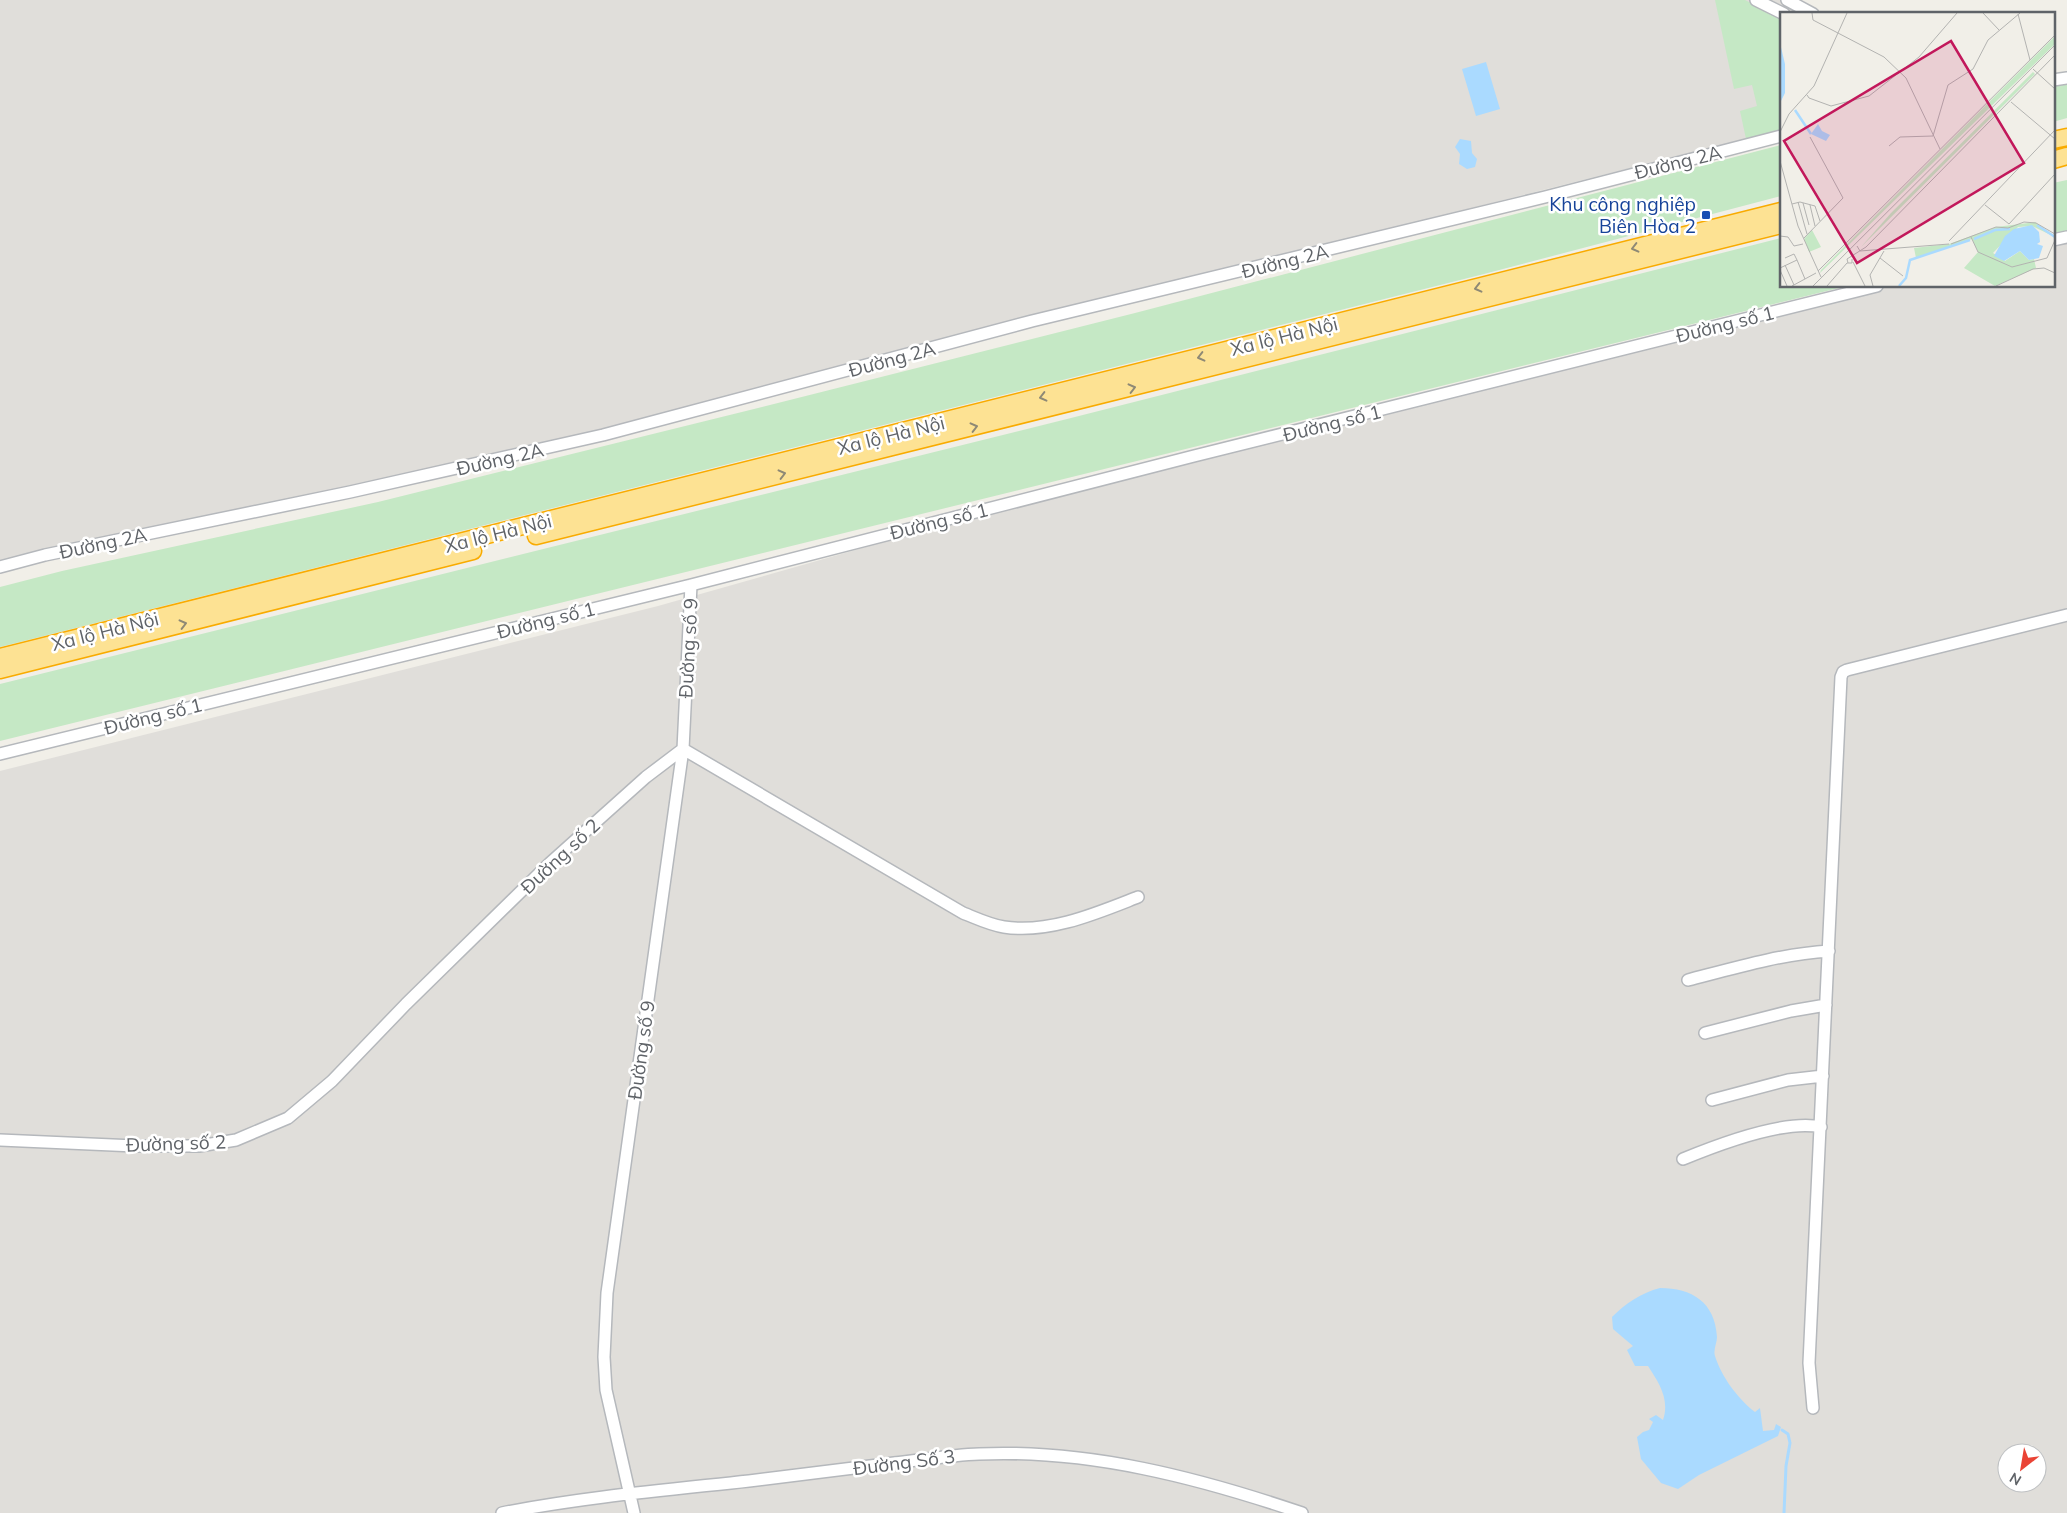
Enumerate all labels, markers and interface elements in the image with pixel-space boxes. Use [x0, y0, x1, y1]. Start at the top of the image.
inset map [1780, 12, 2054, 288]
street label: Đường 2A [1632, 140, 1724, 184]
place label: Khu công nghiệp Biên Hòa 2 [1549, 192, 1696, 238]
marker: Khu công nghiệp Biên Hòa 2 [1700, 209, 1712, 221]
street label: Đường 2A [1239, 239, 1331, 283]
one-way arrow [1631, 242, 1640, 253]
one-way arrow [1473, 282, 1482, 293]
street label: Đường số 1 [1673, 300, 1777, 348]
street label: Xa lộ Hà Nội [1228, 311, 1340, 361]
street label: Đường 2A [846, 336, 938, 382]
one-way arrow [1197, 351, 1206, 362]
one-way arrow [1127, 383, 1136, 394]
one-way arrow [1040, 391, 1048, 401]
street label: Đường số 1 [1280, 399, 1384, 447]
street label: Xa lộ Hà Nội [835, 410, 947, 460]
one-way arrow [969, 422, 978, 433]
street label: Đường 2A [454, 437, 546, 481]
one-way arrow [778, 469, 787, 480]
street label: Đường số 1 [887, 497, 991, 545]
street label: Xa lộ Hà Nội [442, 508, 554, 558]
street label: Đường 2A [57, 522, 149, 564]
street label: Đường số 1 [494, 596, 598, 644]
street label: Đường số 9 [673, 597, 703, 699]
street label: Xa lộ Hà Nội [49, 606, 161, 656]
one-way arrow [179, 619, 188, 630]
street label: Đường số 1 [101, 692, 205, 740]
street label: Đường số 2 [515, 813, 605, 899]
street label: Đường số 9 [622, 999, 660, 1101]
street label: Đường số 2 [126, 1129, 226, 1157]
north arrow [1997, 1443, 2047, 1493]
street label: Đường Số 3 [852, 1444, 956, 1480]
text: N [2006, 1469, 2024, 1490]

